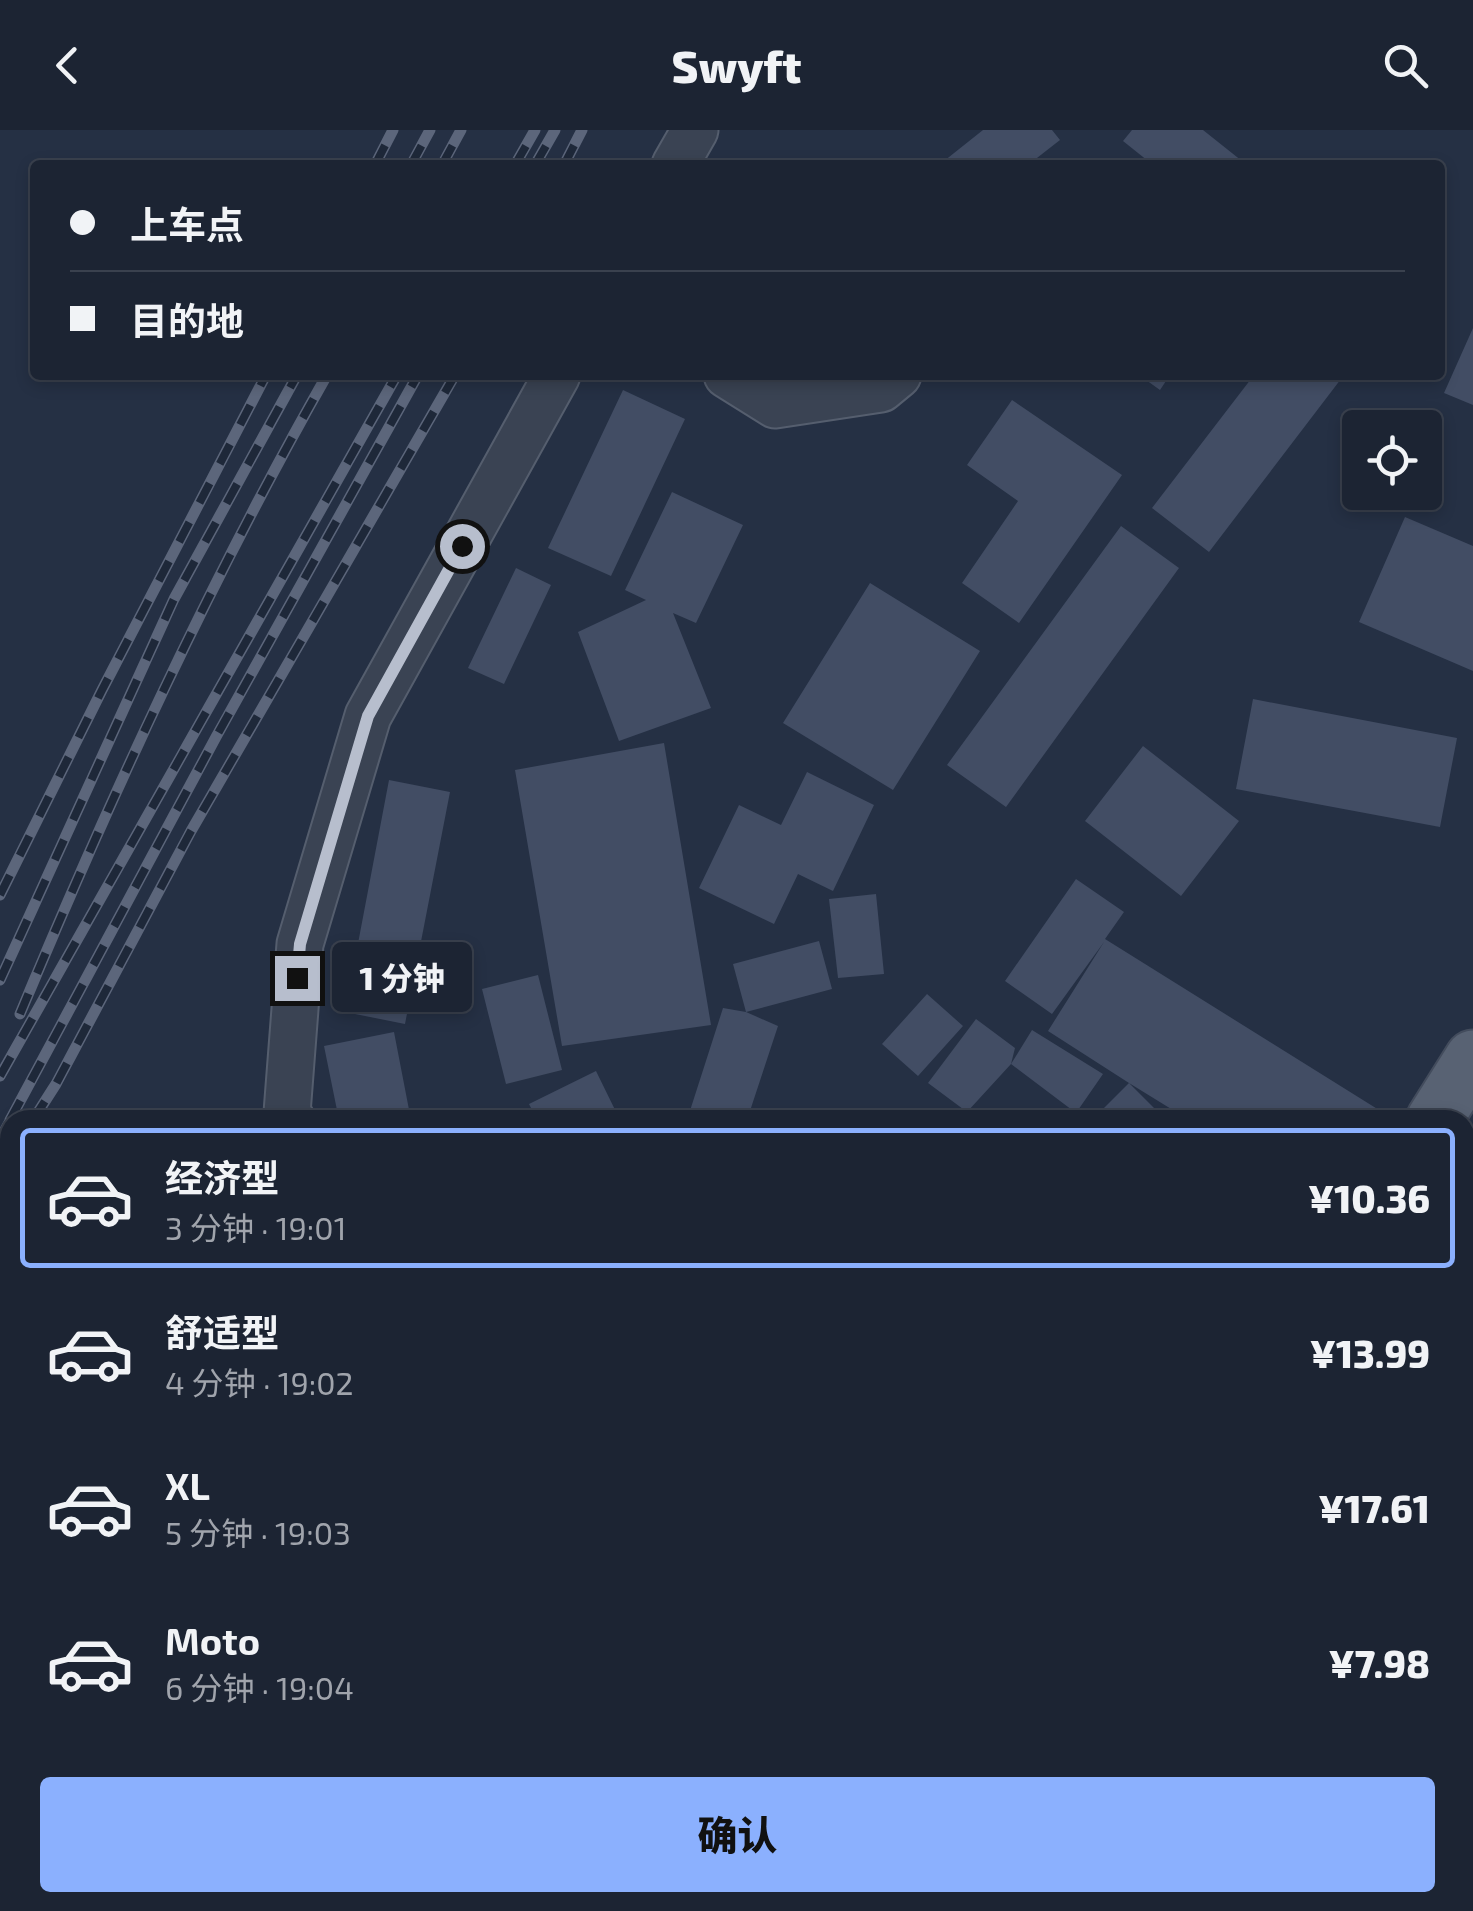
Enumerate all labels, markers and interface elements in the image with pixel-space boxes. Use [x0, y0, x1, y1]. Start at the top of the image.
icon: back [40, 38, 95, 93]
text: Swyft [672, 38, 801, 92]
icon: search [1378, 38, 1433, 93]
text: 上车点 [130, 201, 244, 247]
text: 目的地 [130, 297, 244, 343]
map controls [1342, 410, 1442, 510]
button: locate [1342, 410, 1442, 510]
route start [440, 524, 485, 569]
callout: 1 分钟 [332, 943, 472, 1013]
route end [275, 956, 320, 1001]
text: 1 分钟 [359, 958, 445, 996]
icon: car [45, 1153, 135, 1243]
text: 经济型 [165, 1154, 279, 1200]
text: ¥10.36 [1308, 1175, 1430, 1221]
text: 3 分钟 · 19:01 [165, 1208, 346, 1246]
icon: car [45, 1308, 135, 1398]
text: 舒适型 [165, 1309, 279, 1355]
text: ¥13.99 [1310, 1330, 1430, 1376]
text: 4 分钟 · 19:02 [165, 1363, 354, 1401]
text: XL [165, 1462, 210, 1508]
icon: car [45, 1463, 135, 1553]
text: ¥17.61 [1318, 1485, 1430, 1531]
text: 5 分钟 · 19:03 [165, 1513, 351, 1551]
text: Moto [165, 1617, 260, 1663]
icon: car [45, 1618, 135, 1708]
text: ¥7.98 [1329, 1640, 1430, 1686]
text: 6 分钟 · 19:04 [165, 1668, 354, 1706]
button: 确认 [40, 1777, 1435, 1892]

